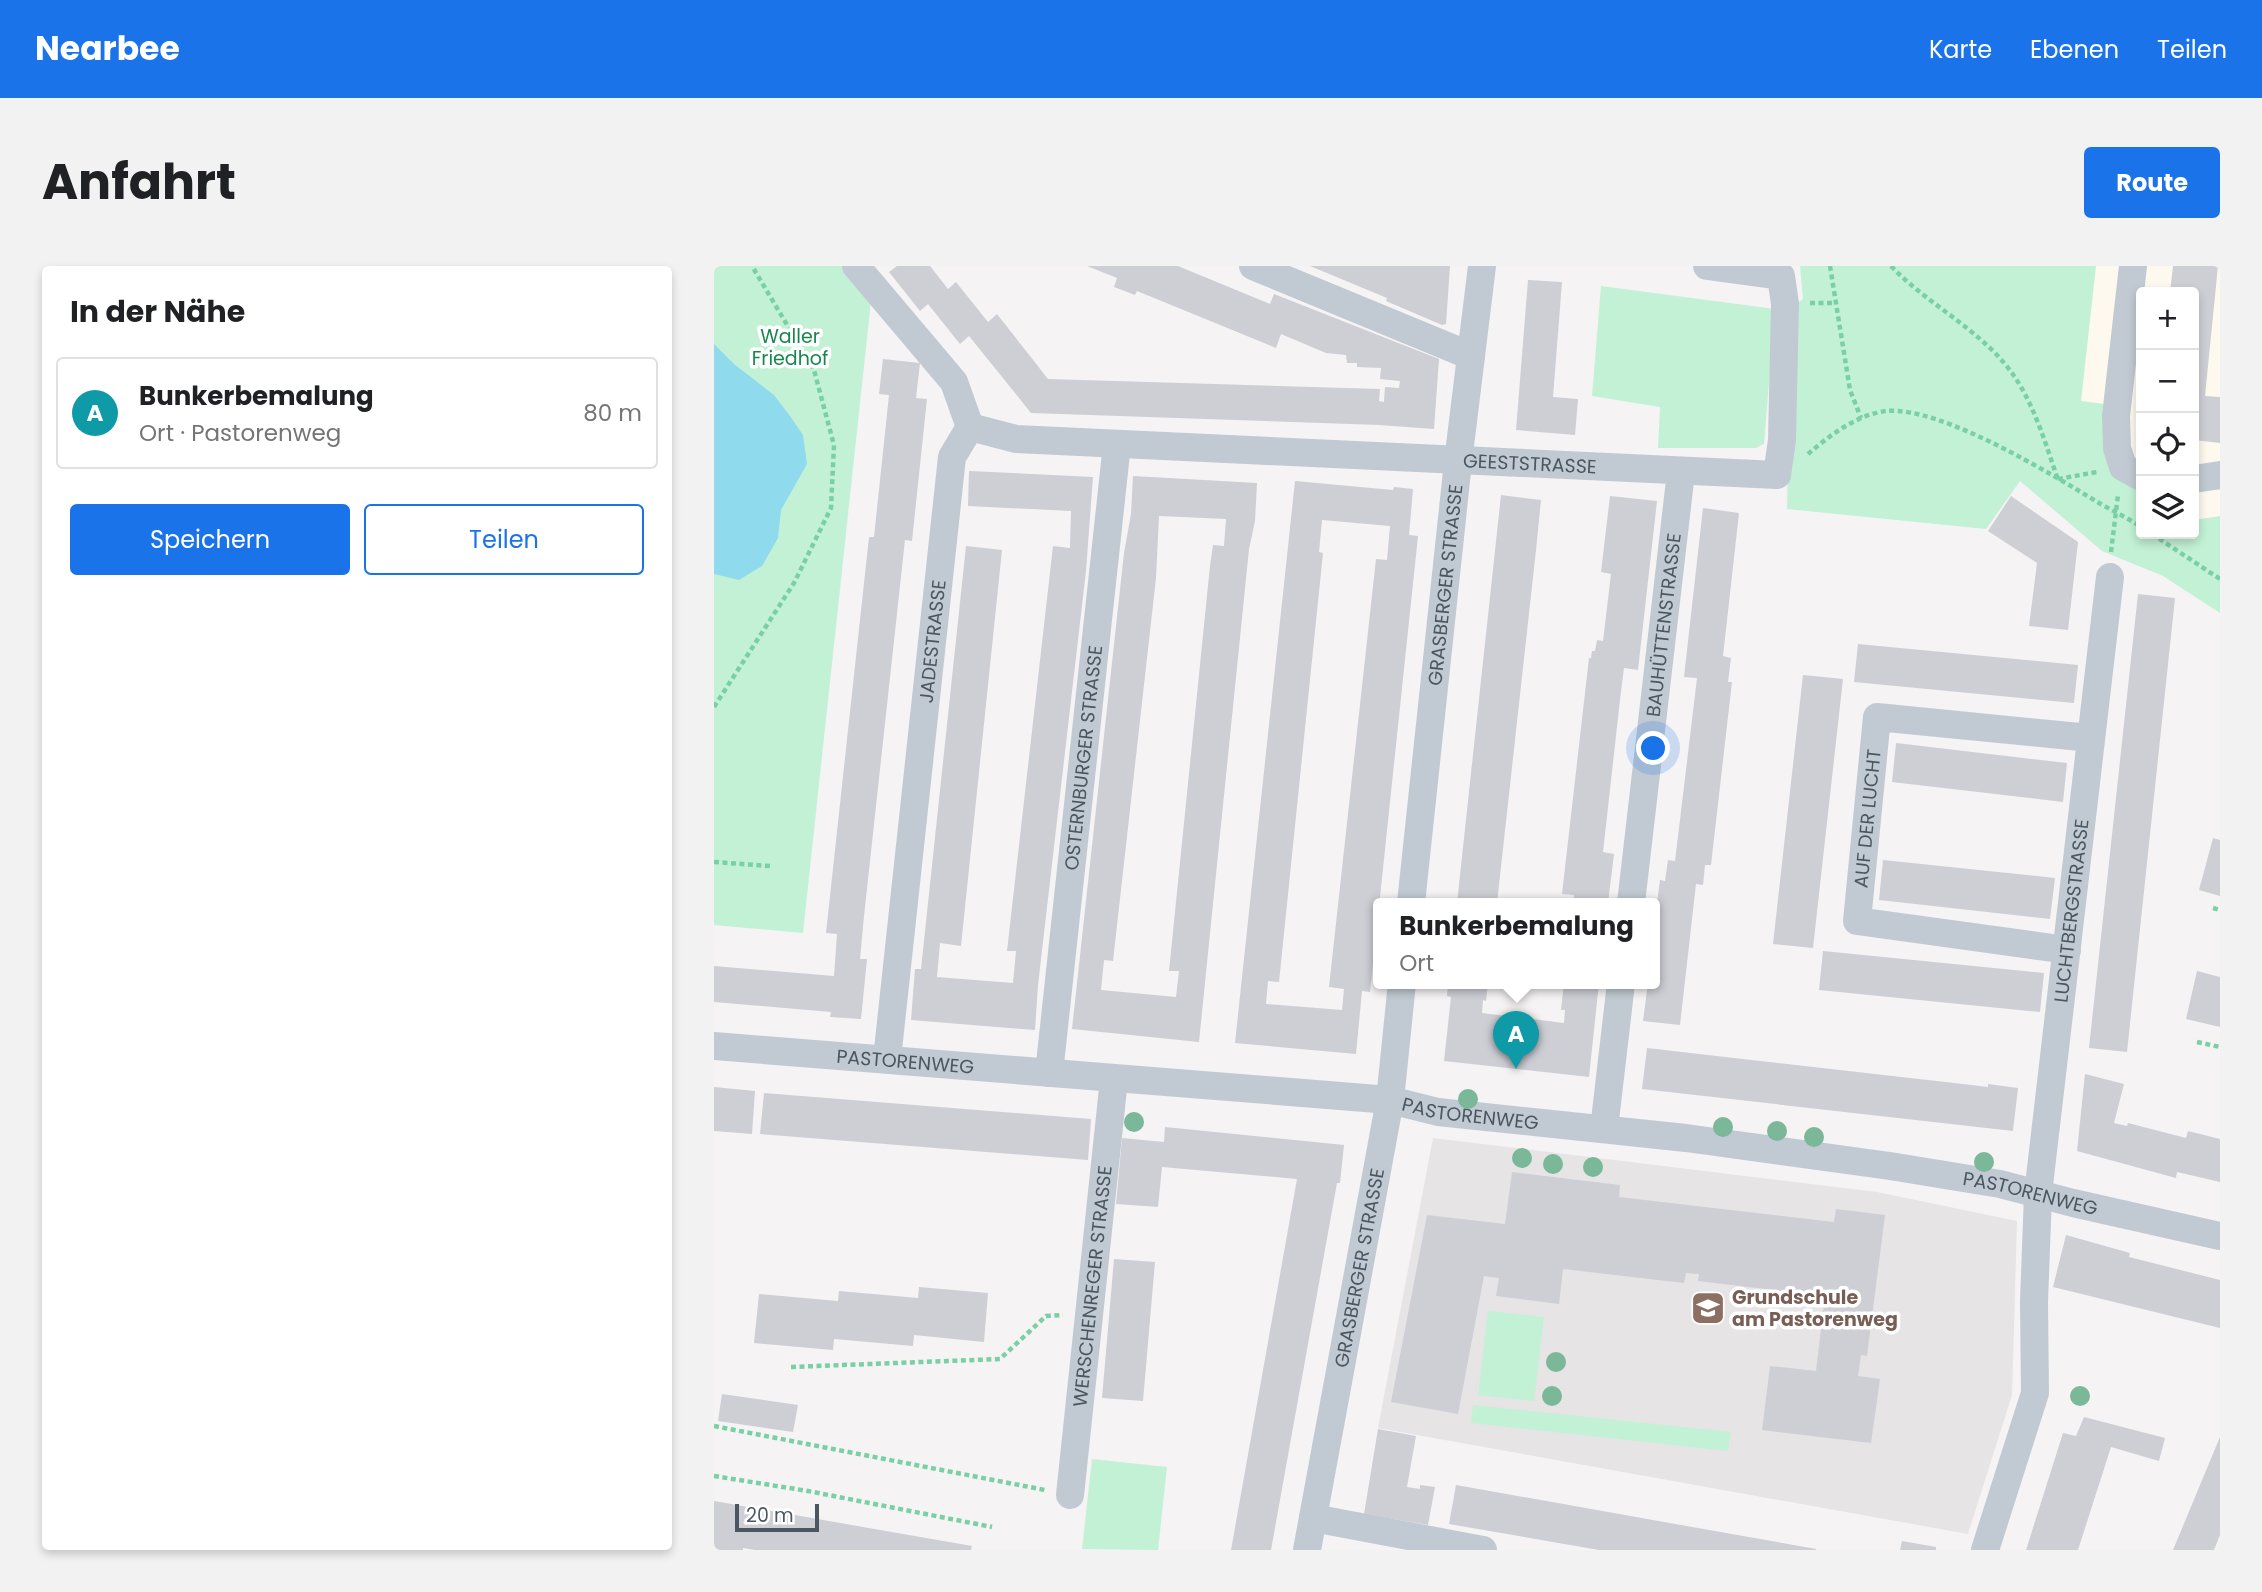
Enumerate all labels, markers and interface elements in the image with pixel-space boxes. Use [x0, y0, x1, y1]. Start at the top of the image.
text: Nearbee [35, 25, 180, 72]
text: Karte [1929, 33, 1992, 66]
text: Ebenen [2030, 33, 2119, 66]
text: Teilen [2157, 33, 2227, 66]
button: Route [2084, 147, 2220, 218]
text: Anfahrt [42, 148, 236, 216]
map controls [2136, 287, 2199, 539]
button: + [2136, 287, 2199, 350]
text: In der Nähe [70, 290, 245, 333]
park label: Waller Friedhof [752, 323, 828, 372]
button: − [2136, 350, 2199, 413]
text: Bunkerbemalung [139, 378, 374, 414]
text: A [87, 397, 103, 429]
text: 80 m [583, 397, 642, 429]
button: locate [2136, 413, 2199, 476]
text: Ort · Pastorenweg [139, 417, 341, 449]
street label: GEESTSTRASSE [1463, 447, 1597, 480]
button: layers [2136, 476, 2199, 539]
street label: GRASBERGER STRASSE [1421, 483, 1469, 687]
button: Speichern [70, 504, 350, 575]
button: Teilen [364, 504, 644, 575]
street label: BAUHÜTTENSTRASSE [1639, 532, 1687, 718]
street label: JADESTRASSE [912, 578, 952, 704]
street label: OSTERNBURGER STRASSE [1057, 644, 1109, 872]
your location [1636, 731, 1670, 765]
street label: AUF DER LUCHT [1847, 748, 1887, 889]
street label: LUCHTBERGSTRASSE [2047, 817, 2095, 1004]
popup [1373, 898, 1660, 989]
text: Bunkerbemalung [1399, 908, 1634, 944]
text: Ort [1399, 947, 1434, 979]
pin: A [1493, 1011, 1539, 1069]
street label: PASTORENWEG [836, 1042, 975, 1080]
street label: PASTORENWEG [1399, 1090, 1540, 1136]
street label: WERSCHENREGER STRASSE [1066, 1164, 1118, 1408]
street label: PASTORENWEG [1961, 1165, 2101, 1222]
street label: GRASBERGER STRASSE [1327, 1166, 1391, 1370]
place label: Grundschule am Pastorenweg [1732, 1284, 1898, 1333]
school or university icon: Grundschule am Pastorenweg [1689, 1289, 1727, 1327]
scale bar [735, 1501, 819, 1533]
text: 20 m [746, 1502, 794, 1529]

